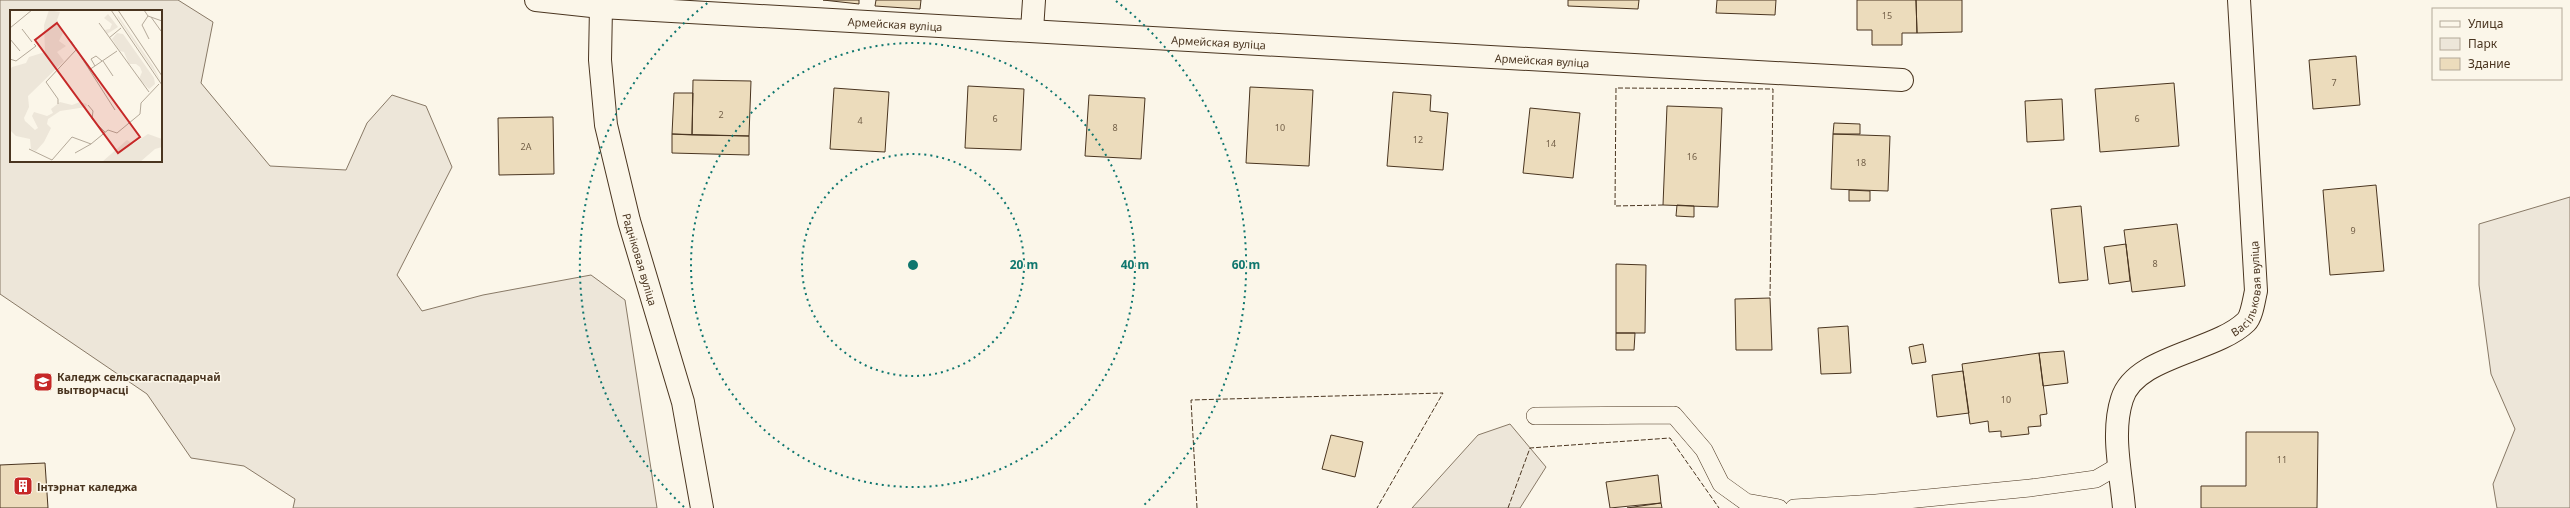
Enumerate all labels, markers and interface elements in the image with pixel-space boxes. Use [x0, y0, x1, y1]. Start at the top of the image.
legend [2432, 8, 2562, 80]
house number: 15 [1882, 9, 1892, 22]
inset map [10, 10, 162, 162]
street label: Армейская вуліца [847, 13, 943, 34]
text: Улица [2468, 15, 2503, 32]
street label: Армейская вуліца [1171, 32, 1266, 52]
text: Парк [2468, 35, 2498, 52]
street label: Армейская вуліца [1494, 50, 1590, 70]
text: Здание [2468, 55, 2511, 72]
house number: 7 [2331, 76, 2337, 89]
house number: 2 [718, 108, 724, 121]
house number: 6 [992, 112, 998, 125]
house number: 6 [2134, 112, 2140, 125]
house number: 4 [857, 114, 863, 127]
house number: 8 [1112, 121, 1118, 134]
house number: 10 [1275, 121, 1285, 134]
house number: 12 [1413, 133, 1423, 146]
house number: 14 [1546, 137, 1556, 150]
house number: 2А [521, 140, 532, 153]
house number: 16 [1687, 150, 1697, 163]
house number: 18 [1856, 156, 1866, 169]
street label: Радніковая вуліца [620, 212, 661, 307]
house number: 9 [2350, 224, 2356, 237]
street label: Васільковая вуліца [2228, 240, 2264, 339]
text: 20 m [1010, 256, 1038, 273]
text: 40 m [1121, 256, 1149, 273]
text: 60 m [1232, 256, 1260, 273]
house number: 8 [2152, 257, 2158, 270]
centre of rings [906, 258, 920, 272]
place label: Каледж сельскагаспадарчай вытворчасці [57, 369, 221, 397]
school or university icon: Каледж сельскагаспадарчай вытворчасці [32, 371, 54, 393]
house number: 10 [2001, 393, 2011, 406]
house number: 11 [2277, 453, 2287, 466]
building icon: Інтэрнат каледжа [12, 475, 34, 497]
place label: Інтэрнат каледжа [37, 479, 137, 494]

